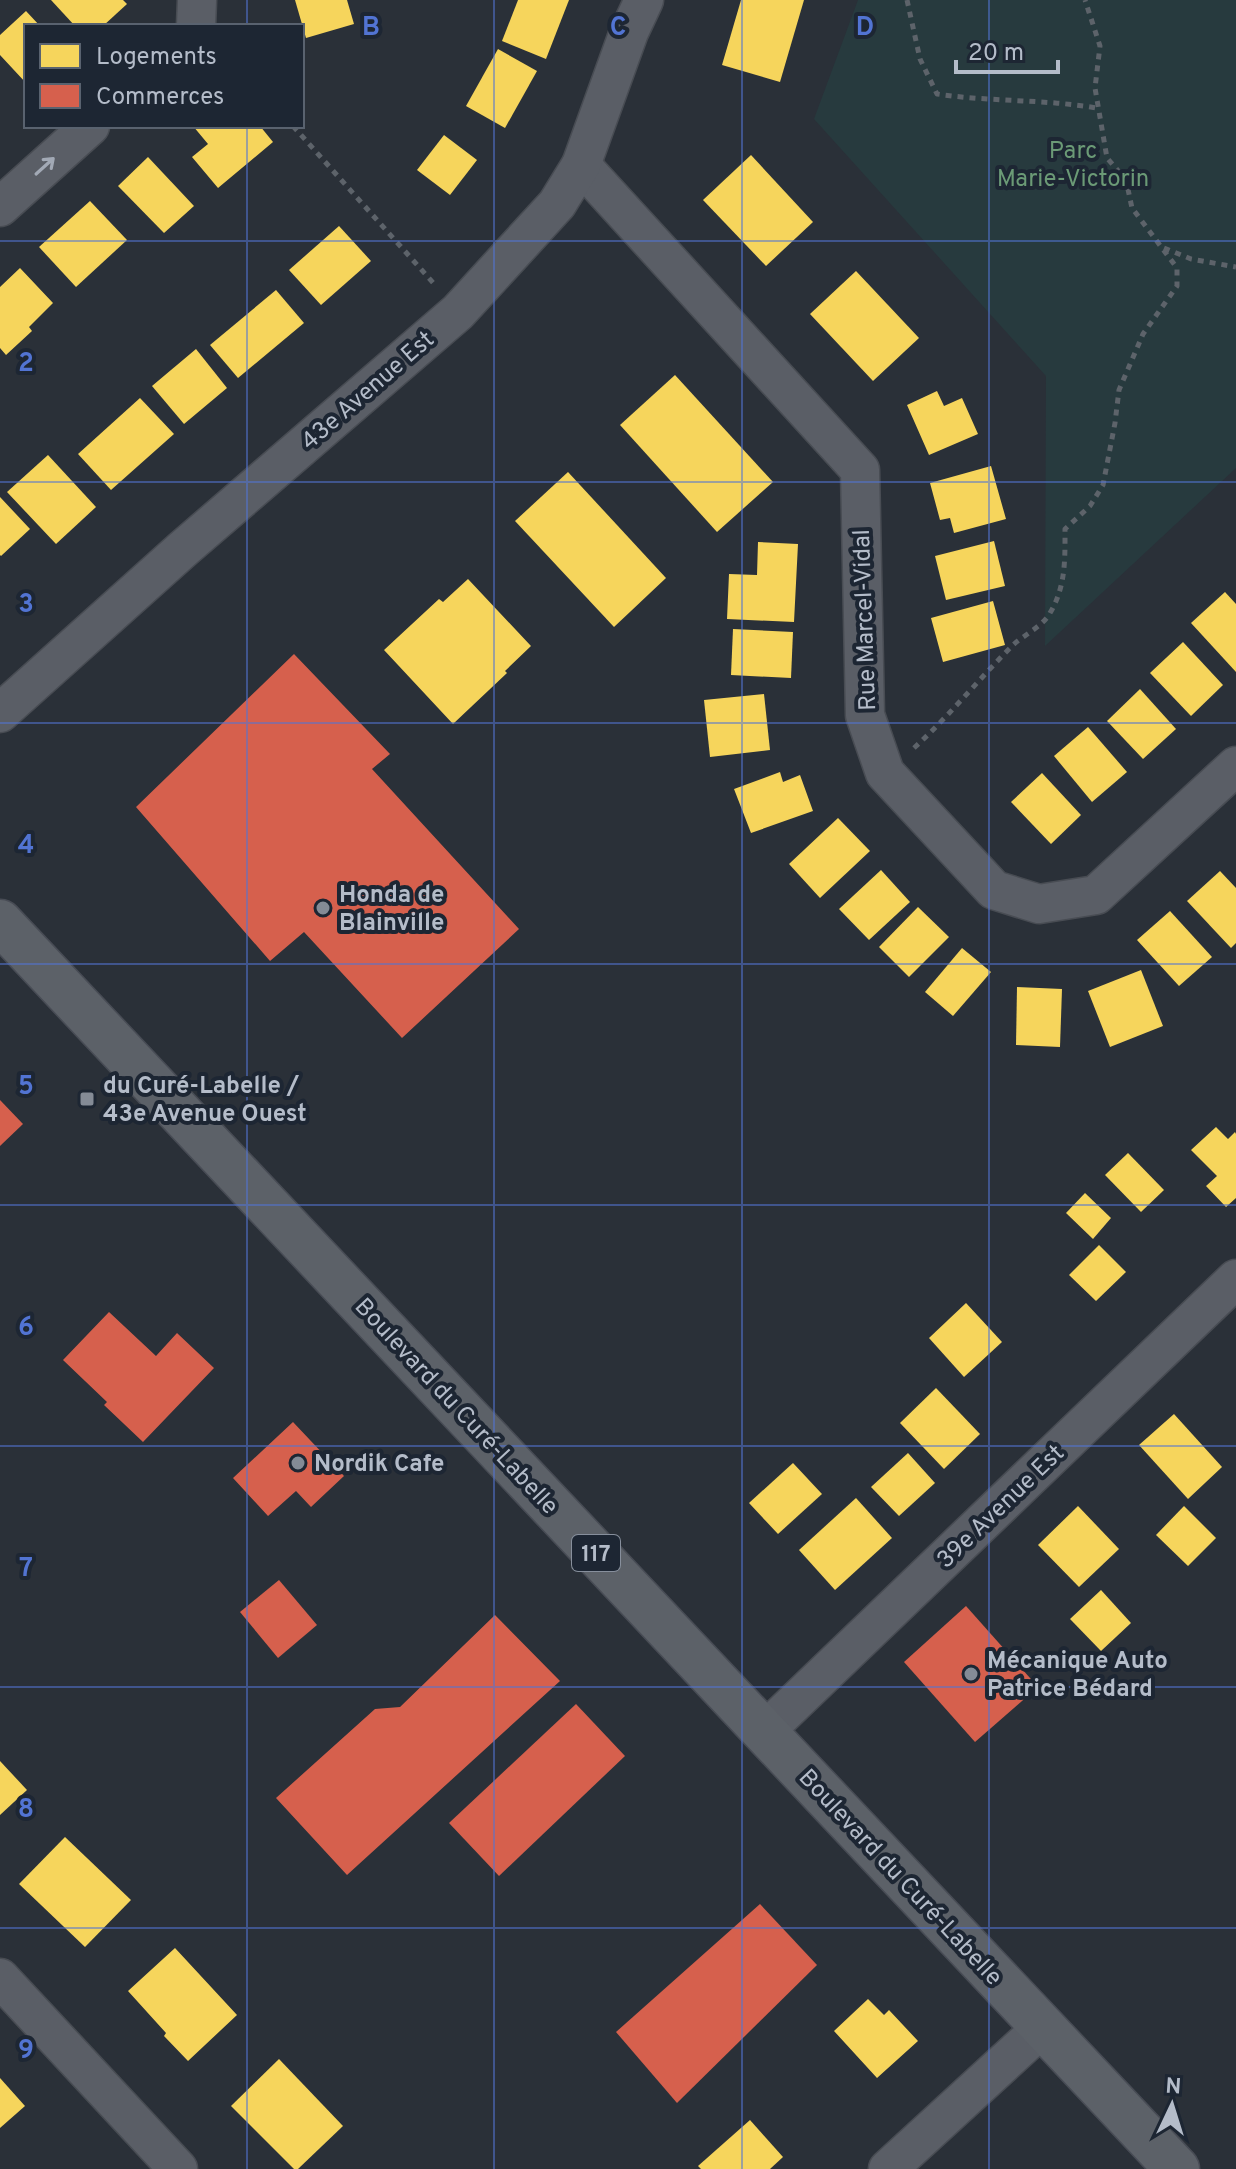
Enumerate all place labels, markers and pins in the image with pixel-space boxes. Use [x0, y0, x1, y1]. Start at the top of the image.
place label: Honda de Blainville [339, 881, 444, 939]
marker: Honda de Blainville [314, 899, 332, 917]
place label: du Curé-Labelle / 43e Avenue Ouest [103, 1072, 307, 1130]
marker: du Curé-Labelle / 43e Avenue Ouest [78, 1090, 96, 1108]
place label: Nordik Cafe [314, 1450, 444, 1480]
marker: Nordik Cafe [289, 1454, 307, 1472]
place label: Mécanique Auto Patrice Bédard [987, 1647, 1168, 1705]
marker: Mécanique Auto Patrice Bédard [962, 1665, 980, 1683]

